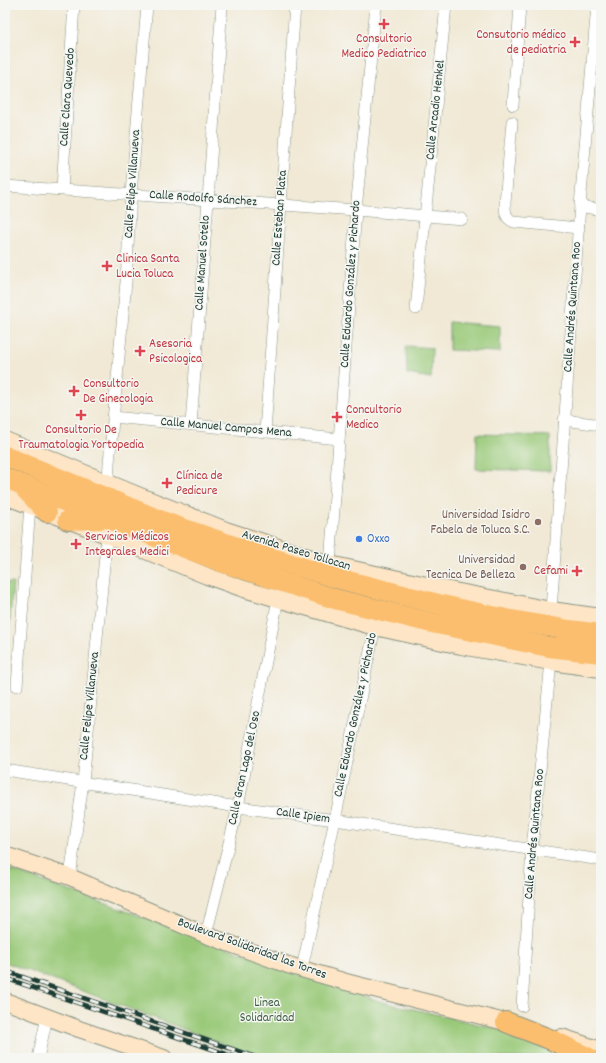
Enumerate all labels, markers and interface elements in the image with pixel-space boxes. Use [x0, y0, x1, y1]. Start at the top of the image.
marker: Consultorio Medico Pediatrico [378, 18, 390, 30]
place label: Consutorio médico de pediatria [476, 26, 567, 60]
place label: Consultorio Medico Pediatrico [341, 30, 427, 64]
marker: Consutorio médico de pediatria [569, 36, 581, 48]
street label: Calle Clara Quevedo [55, 47, 81, 147]
street label: Calle Arcadio Henkel [421, 59, 451, 161]
street label: Calle Felipe Villanueva [120, 128, 146, 239]
street label: Calle Esteban Plata [267, 169, 293, 267]
street label: Calle Rodolfo Sánchez [149, 186, 258, 212]
street label: Calle Eduardo González y Pichardo [336, 199, 366, 368]
street label: Calle Manuel Sotelo [190, 215, 216, 311]
street label: Calle Andrés Quintana Roo [559, 241, 587, 373]
place label: Clinica Santa Lucia Toluca [116, 250, 180, 284]
marker: Clinica Santa Lucia Toluca [101, 260, 113, 272]
place label: Asesoria Psicologica [149, 335, 203, 369]
marker: Asesoria Psicologica [134, 345, 146, 357]
place label: Consultorio De Ginecologia [83, 375, 154, 409]
marker: Consultorio De Ginecologia [68, 385, 80, 397]
place label: Concultorio Medico [346, 401, 402, 435]
marker: Consultorio De Traumatologia Yortopedia [75, 409, 87, 421]
marker: Concultorio Medico [331, 411, 343, 423]
street label: Calle Manuel Campos Mena [160, 413, 293, 443]
place label: Consultorio De Traumatologia Yortopedia [18, 421, 145, 455]
place label: Clínica de Pedicure [176, 467, 223, 501]
marker: Clínica de Pedicure [161, 477, 173, 489]
place label: Universidad Isidro Fabela de Toluca S.C. [431, 506, 530, 540]
marker: Universidad Isidro Fabela de Toluca S.C. [533, 517, 543, 527]
street label: Avenida Paseo Tollocan [239, 525, 353, 577]
place label: Servicios Médicos Integrales Medici [85, 528, 169, 562]
place label: Oxxo [367, 530, 390, 549]
marker: Oxxo [354, 534, 364, 544]
marker: Servicios Médicos Integrales Medici [70, 538, 82, 550]
place label: Universidad Tecnica De Belleza [426, 551, 516, 585]
marker: Universidad Tecnica De Belleza [518, 562, 528, 572]
place label: Cefami [534, 562, 569, 581]
marker: Cefami [571, 565, 583, 577]
street label: Calle Eduardo González y Pichardo [329, 631, 383, 799]
street label: Calle Felipe Villanueva [75, 650, 105, 761]
street label: Calle Gran Lago del Oso [224, 709, 266, 827]
street label: Calle Andrés Quintana Roo [520, 768, 550, 900]
street label: Calle Ipiem [275, 803, 331, 829]
street label: Boulevard Solidaridad las Torres [175, 913, 329, 985]
park label: Linea Solidaridad [240, 994, 294, 1028]

